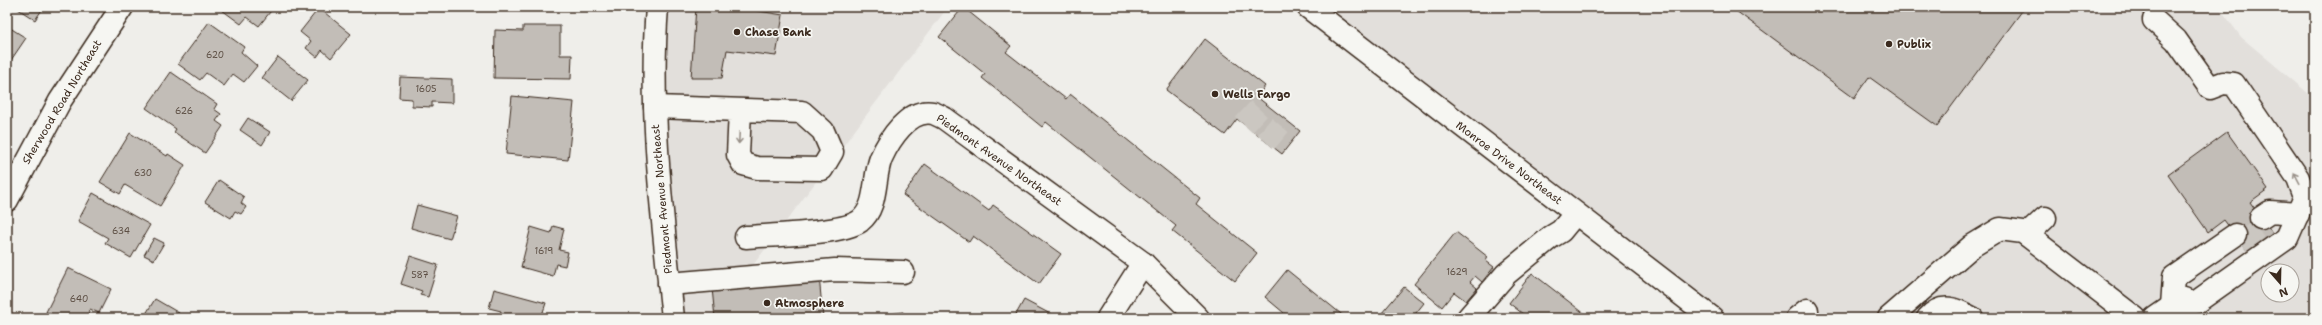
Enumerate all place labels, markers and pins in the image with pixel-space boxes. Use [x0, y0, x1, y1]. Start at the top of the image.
place label: Chase Bank [745, 25, 811, 40]
marker: Chase Bank [732, 27, 742, 37]
place label: Publix [1897, 37, 1931, 52]
marker: Publix [1884, 39, 1894, 49]
place label: Wells Fargo [1223, 87, 1290, 102]
marker: Wells Fargo [1210, 89, 1220, 99]
place label: Atmosphere [775, 296, 845, 311]
marker: Atmosphere [762, 298, 772, 308]

